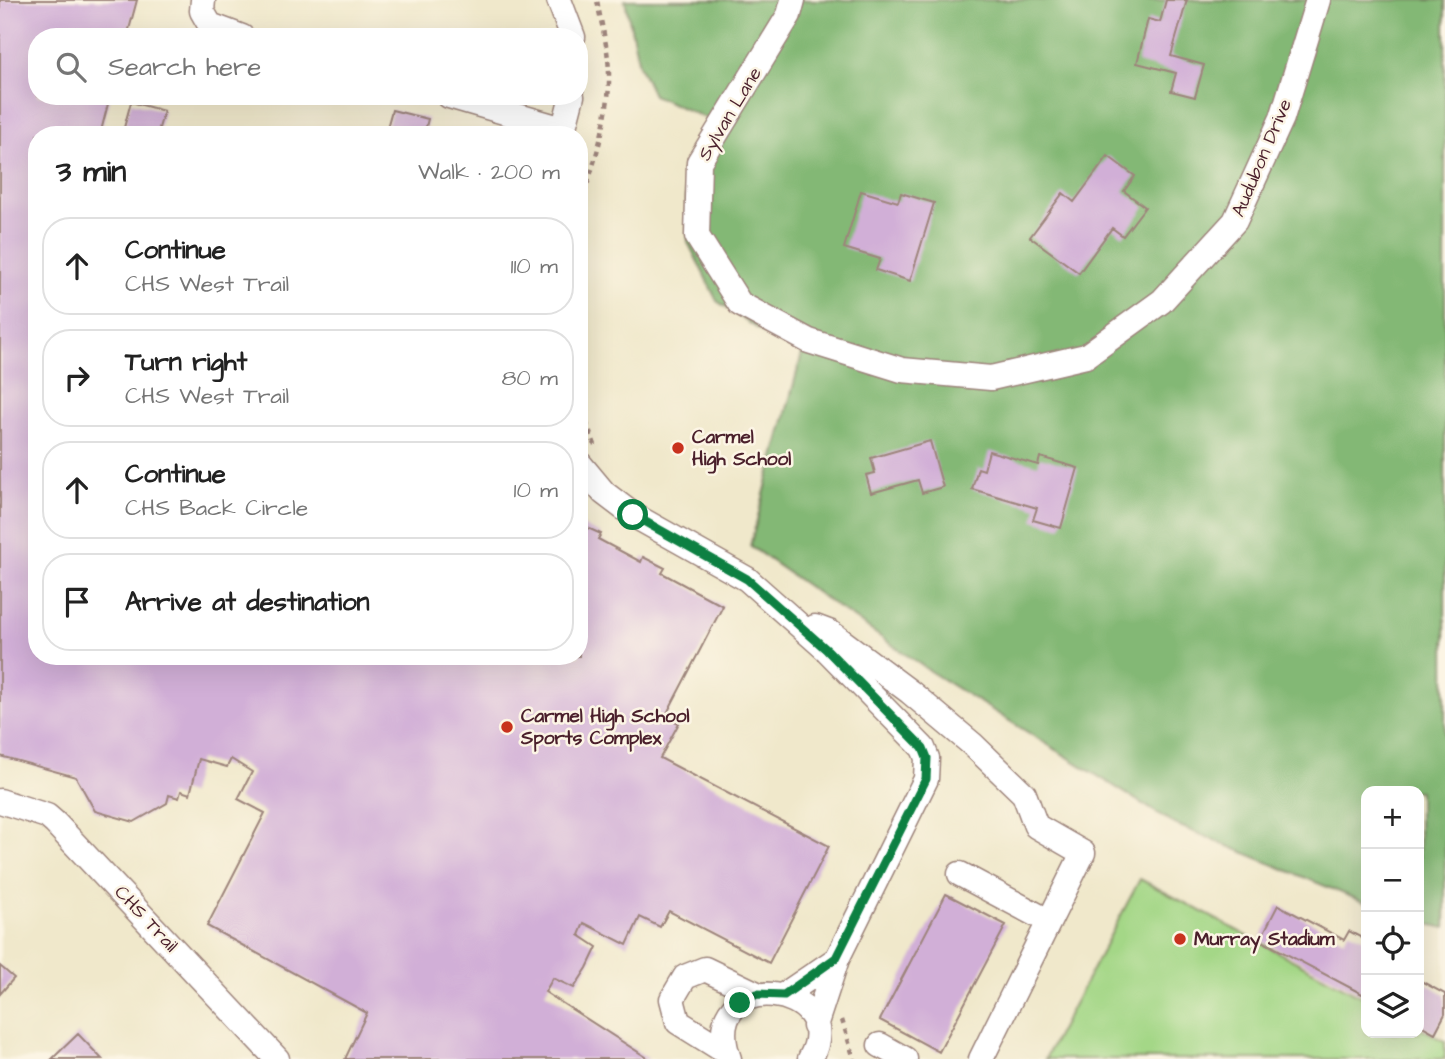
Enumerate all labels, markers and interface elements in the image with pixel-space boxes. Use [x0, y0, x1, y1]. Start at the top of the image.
search box [28, 28, 588, 105]
icon: search [52, 48, 90, 86]
text: Search here [108, 49, 261, 85]
street label: Sylvan Lane [691, 62, 769, 166]
street label: Audubon Drive [1225, 95, 1299, 221]
text: 3 min [56, 151, 126, 193]
text: Walk · 200 m [418, 156, 560, 188]
text: Continue [125, 232, 226, 268]
icon: ahead [58, 247, 96, 285]
text: 110 m [510, 250, 558, 282]
text: CHS West Trail [125, 268, 289, 300]
text: Turn right [125, 344, 247, 380]
icon: right [58, 359, 96, 397]
text: 80 m [501, 362, 558, 394]
text: CHS West Trail [125, 380, 289, 412]
place label: Carmel High School [692, 424, 791, 474]
marker: Carmel High School [670, 440, 686, 456]
text: Continue [125, 456, 226, 492]
icon: ahead [58, 471, 96, 509]
text: 10 m [513, 474, 558, 506]
text: CHS Back Circle [125, 492, 308, 524]
route start [617, 499, 648, 530]
icon: arrive [58, 583, 96, 621]
text: Arrive at destination [125, 584, 370, 620]
place label: Carmel High School Sports Complex [520, 703, 689, 752]
marker: Carmel High School Sports Complex [499, 719, 515, 735]
map controls [1361, 786, 1424, 1038]
button: + [1361, 786, 1424, 849]
button: − [1361, 849, 1424, 912]
street label: CHS Trail [108, 880, 184, 958]
button: locate [1361, 912, 1424, 975]
place label: Murray Stadium [1194, 926, 1336, 954]
marker: Murray Stadium [1172, 931, 1188, 947]
button: layers [1361, 975, 1424, 1038]
route end [724, 987, 755, 1018]

